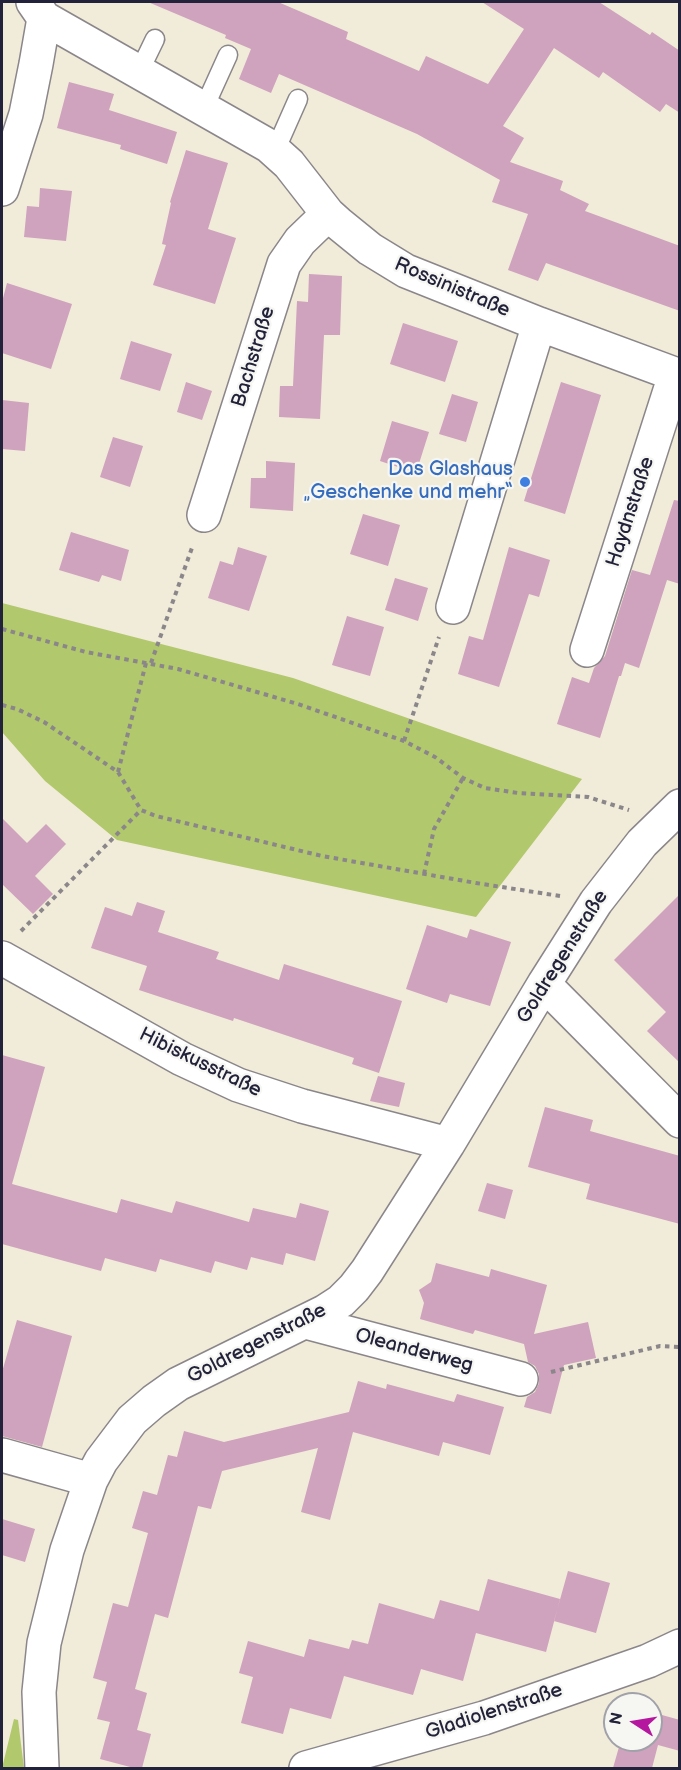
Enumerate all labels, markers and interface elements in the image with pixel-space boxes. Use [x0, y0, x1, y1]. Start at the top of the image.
street label: Rossinistraße [391, 253, 513, 323]
street label: Bachstraße [227, 304, 281, 410]
street label: Haydnstraße [602, 454, 660, 570]
place label: Das Glashaus „Geschenke und mehr“ [303, 458, 513, 505]
marker: Das Glashaus „Geschenke und mehr“ [518, 475, 532, 489]
street label: Goldregenstraße [512, 886, 614, 1028]
street label: Hibiskusstraße [135, 1023, 265, 1103]
street label: Goldregenstraße [184, 1299, 330, 1389]
street label: Oleanderweg [352, 1324, 476, 1378]
street label: Gladiolenstraße [422, 1679, 566, 1745]
north arrow [603, 1692, 663, 1752]
text: N [606, 1711, 627, 1726]

